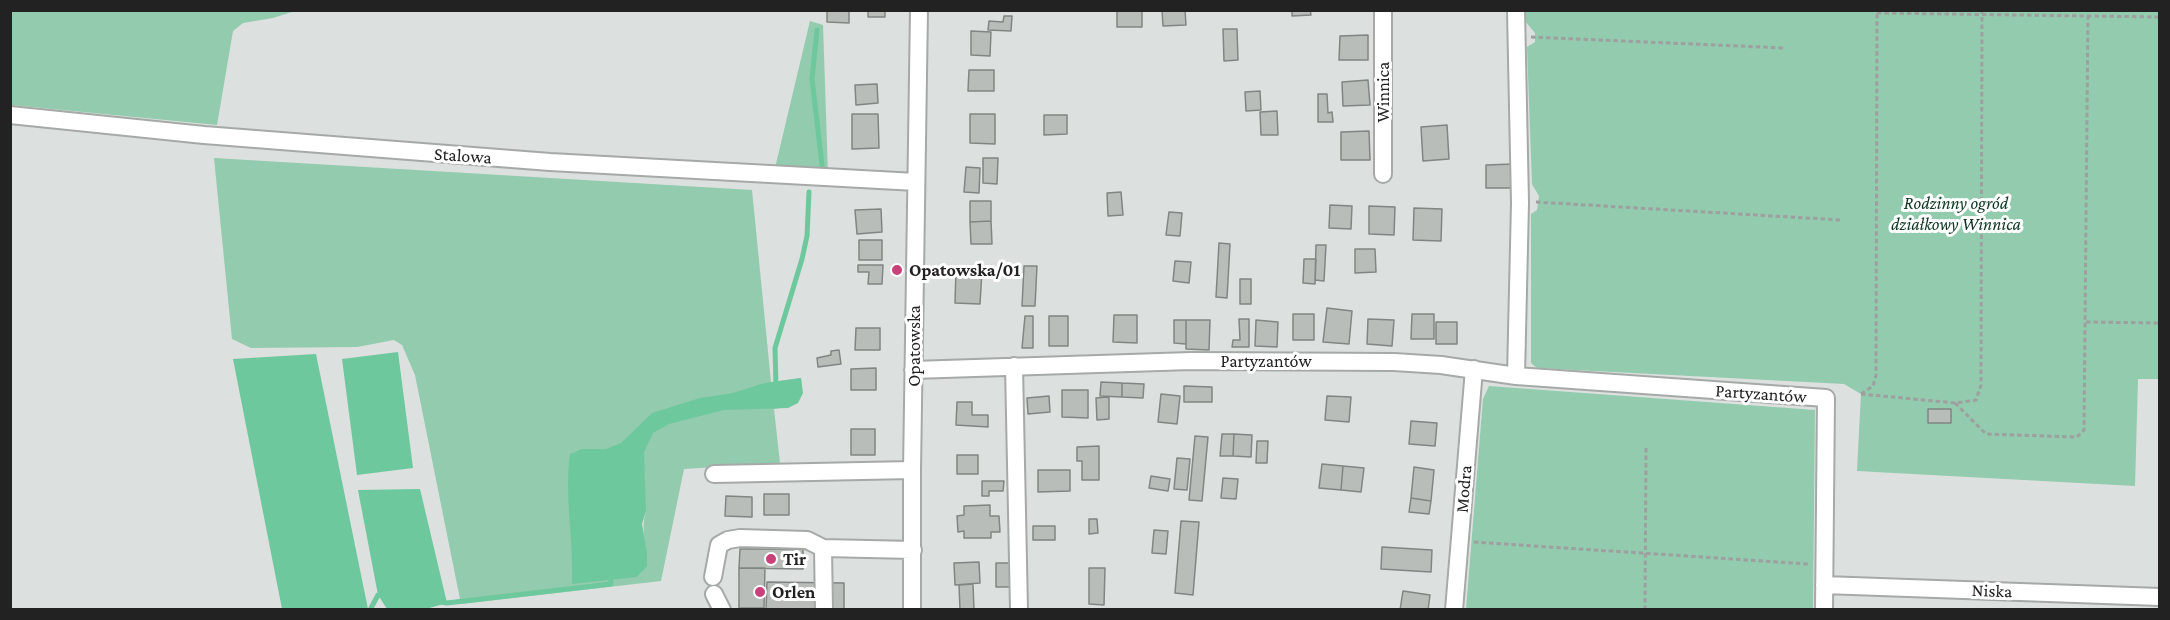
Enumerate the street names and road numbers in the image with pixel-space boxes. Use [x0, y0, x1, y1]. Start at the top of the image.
street label: Winnica [1372, 62, 1394, 122]
street label: Stalowa [433, 143, 493, 169]
street label: Opatowska [903, 305, 925, 387]
street label: Partyzantów [1220, 350, 1312, 372]
street label: Partyzantów [1715, 380, 1807, 408]
street label: Modra [1451, 464, 1477, 514]
street label: Niska [1971, 580, 2013, 602]

